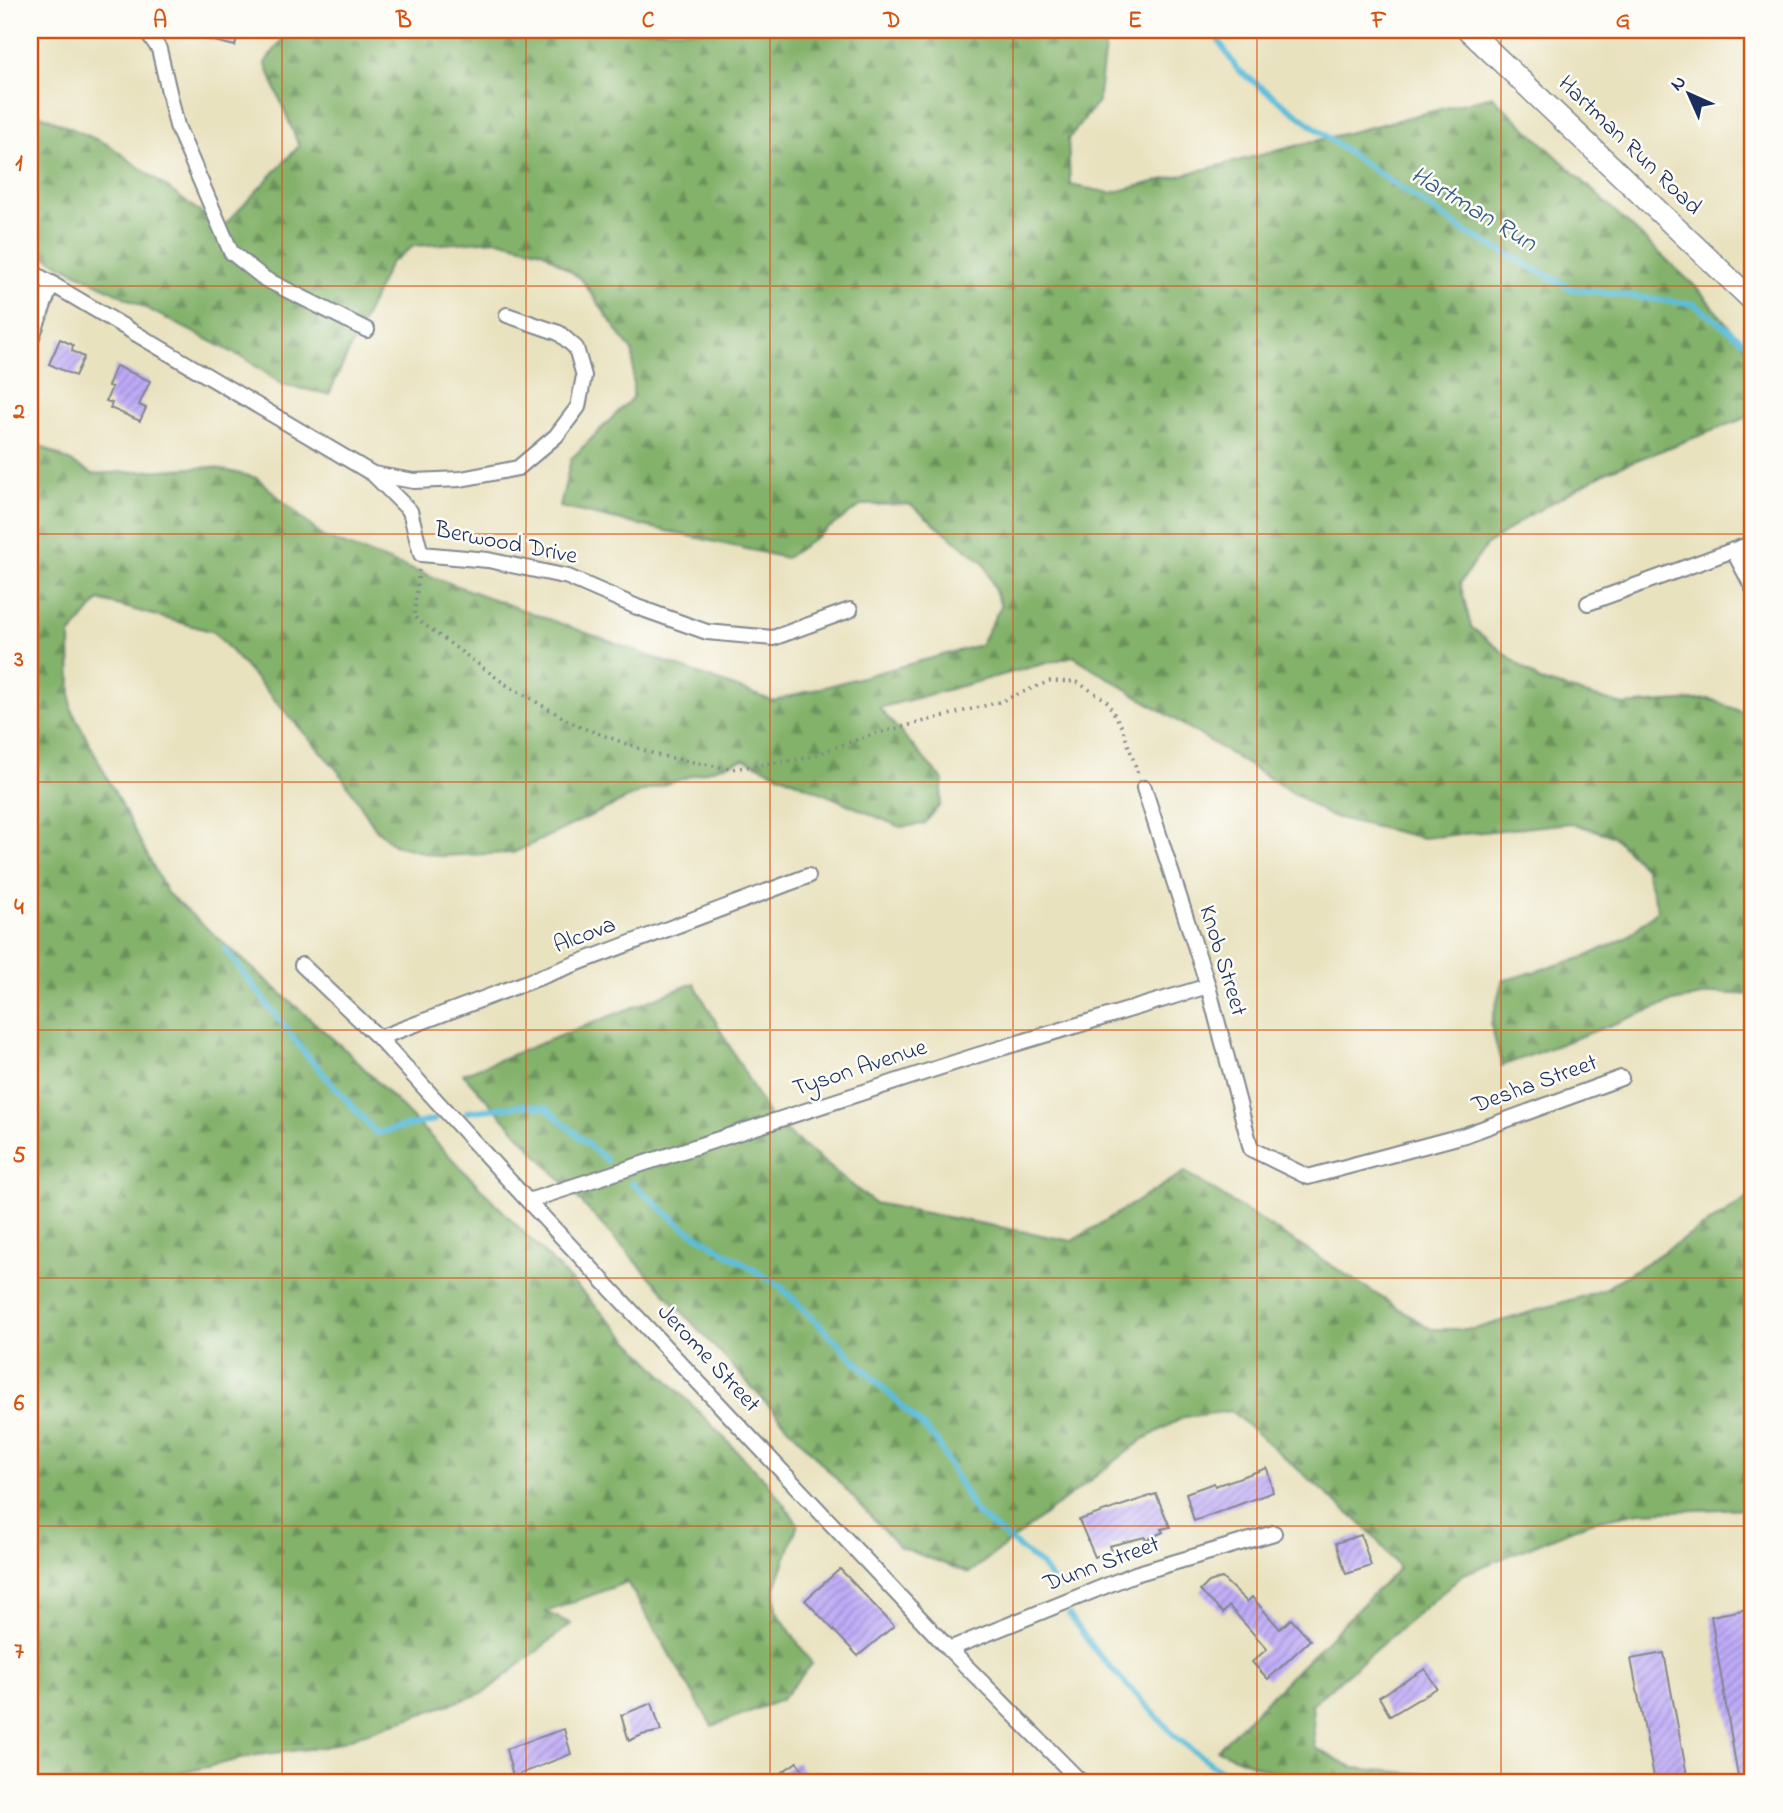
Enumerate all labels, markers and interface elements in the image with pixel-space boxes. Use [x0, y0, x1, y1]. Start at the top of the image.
text: A [153, 5, 167, 38]
text: B [395, 5, 412, 38]
text: C [642, 5, 655, 38]
text: D [883, 5, 900, 38]
text: E [1128, 5, 1142, 38]
text: F [1371, 5, 1387, 38]
text: G [1616, 5, 1630, 38]
north arrow [1654, 60, 1724, 130]
street label: Hartman Run Road [1549, 68, 1709, 225]
text: N [1665, 70, 1693, 98]
text: 1 [15, 148, 23, 181]
water label: Hartman Run [1403, 157, 1544, 263]
text: 2 [12, 396, 25, 429]
street label: Berwood Drive [431, 513, 580, 575]
text: 3 [13, 644, 24, 677]
text: 4 [14, 892, 24, 925]
street label: Knob Street [1189, 901, 1255, 1021]
street label: Alcova [549, 908, 621, 964]
street label: Tyson Avenue [788, 1031, 932, 1108]
street label: Desha Street [1466, 1046, 1603, 1124]
text: 5 [12, 1140, 26, 1173]
street label: Jerome Street [648, 1297, 768, 1421]
text: 6 [14, 1388, 25, 1421]
street label: Dunn Street [1038, 1528, 1165, 1603]
text: 7 [14, 1636, 24, 1669]

